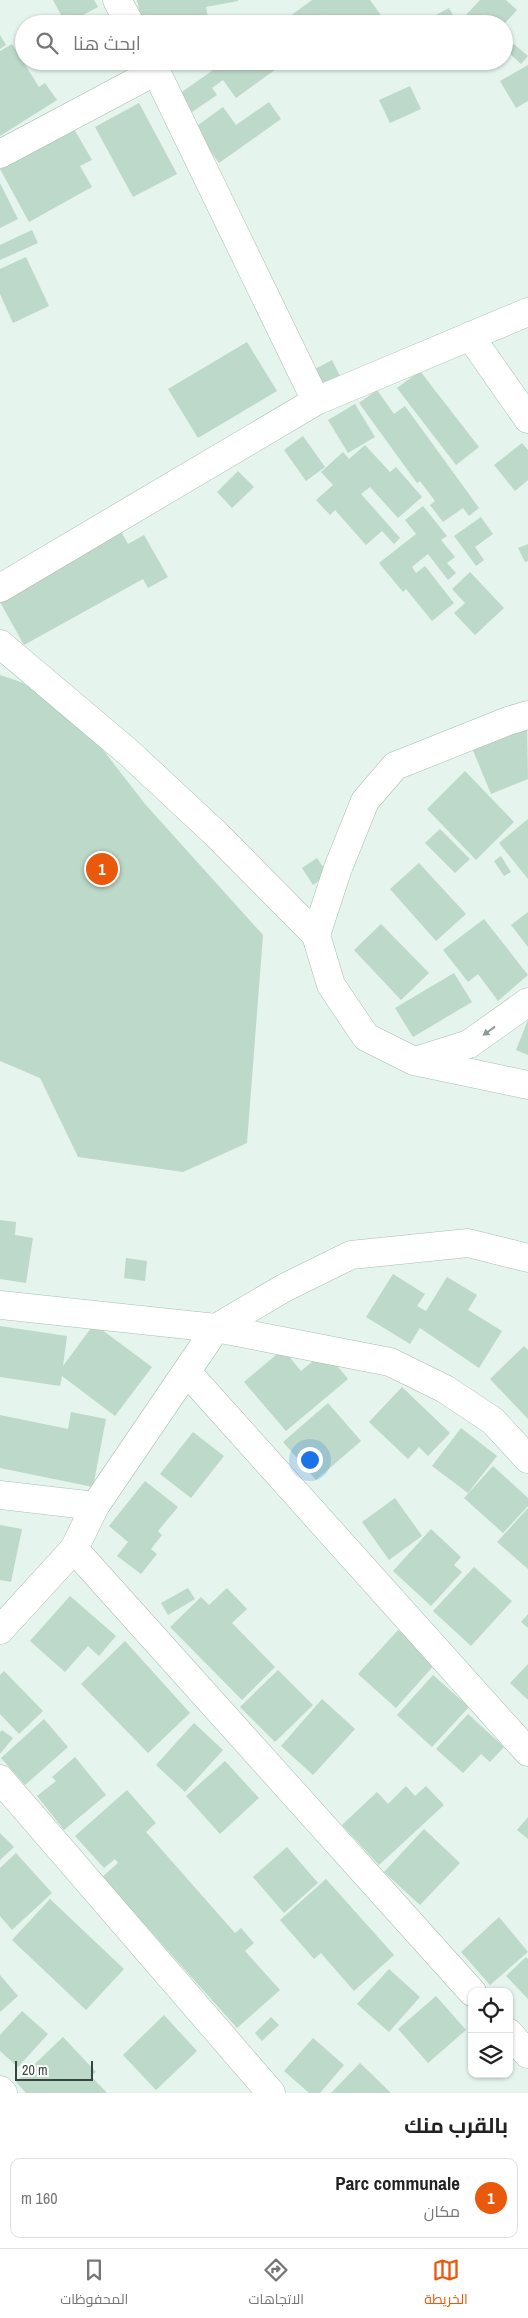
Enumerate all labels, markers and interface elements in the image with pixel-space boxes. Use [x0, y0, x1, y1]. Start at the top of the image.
search box [15, 15, 513, 70]
icon: search [33, 29, 61, 57]
text: ابحث هنا [73, 30, 141, 56]
pin: 1 [86, 850, 118, 888]
one-way arrow [482, 1026, 495, 1036]
your location [297, 1447, 323, 1473]
map controls [468, 1988, 513, 2078]
button: locate [468, 1988, 513, 2033]
button: layers [468, 2033, 513, 2078]
scale bar [15, 2058, 92, 2081]
text: 20 m [22, 2061, 48, 2079]
text: بالقرب منك [404, 2111, 508, 2140]
text: Parc communale [335, 2170, 460, 2196]
text: 160 m [21, 2187, 57, 2209]
text: 1 [487, 2187, 495, 2209]
text: مكان [424, 2200, 460, 2222]
tab: المحفوظات [60, 2256, 128, 2312]
tab: الاتجاهات [249, 2256, 304, 2312]
tab: الخريطة [424, 2256, 468, 2312]

